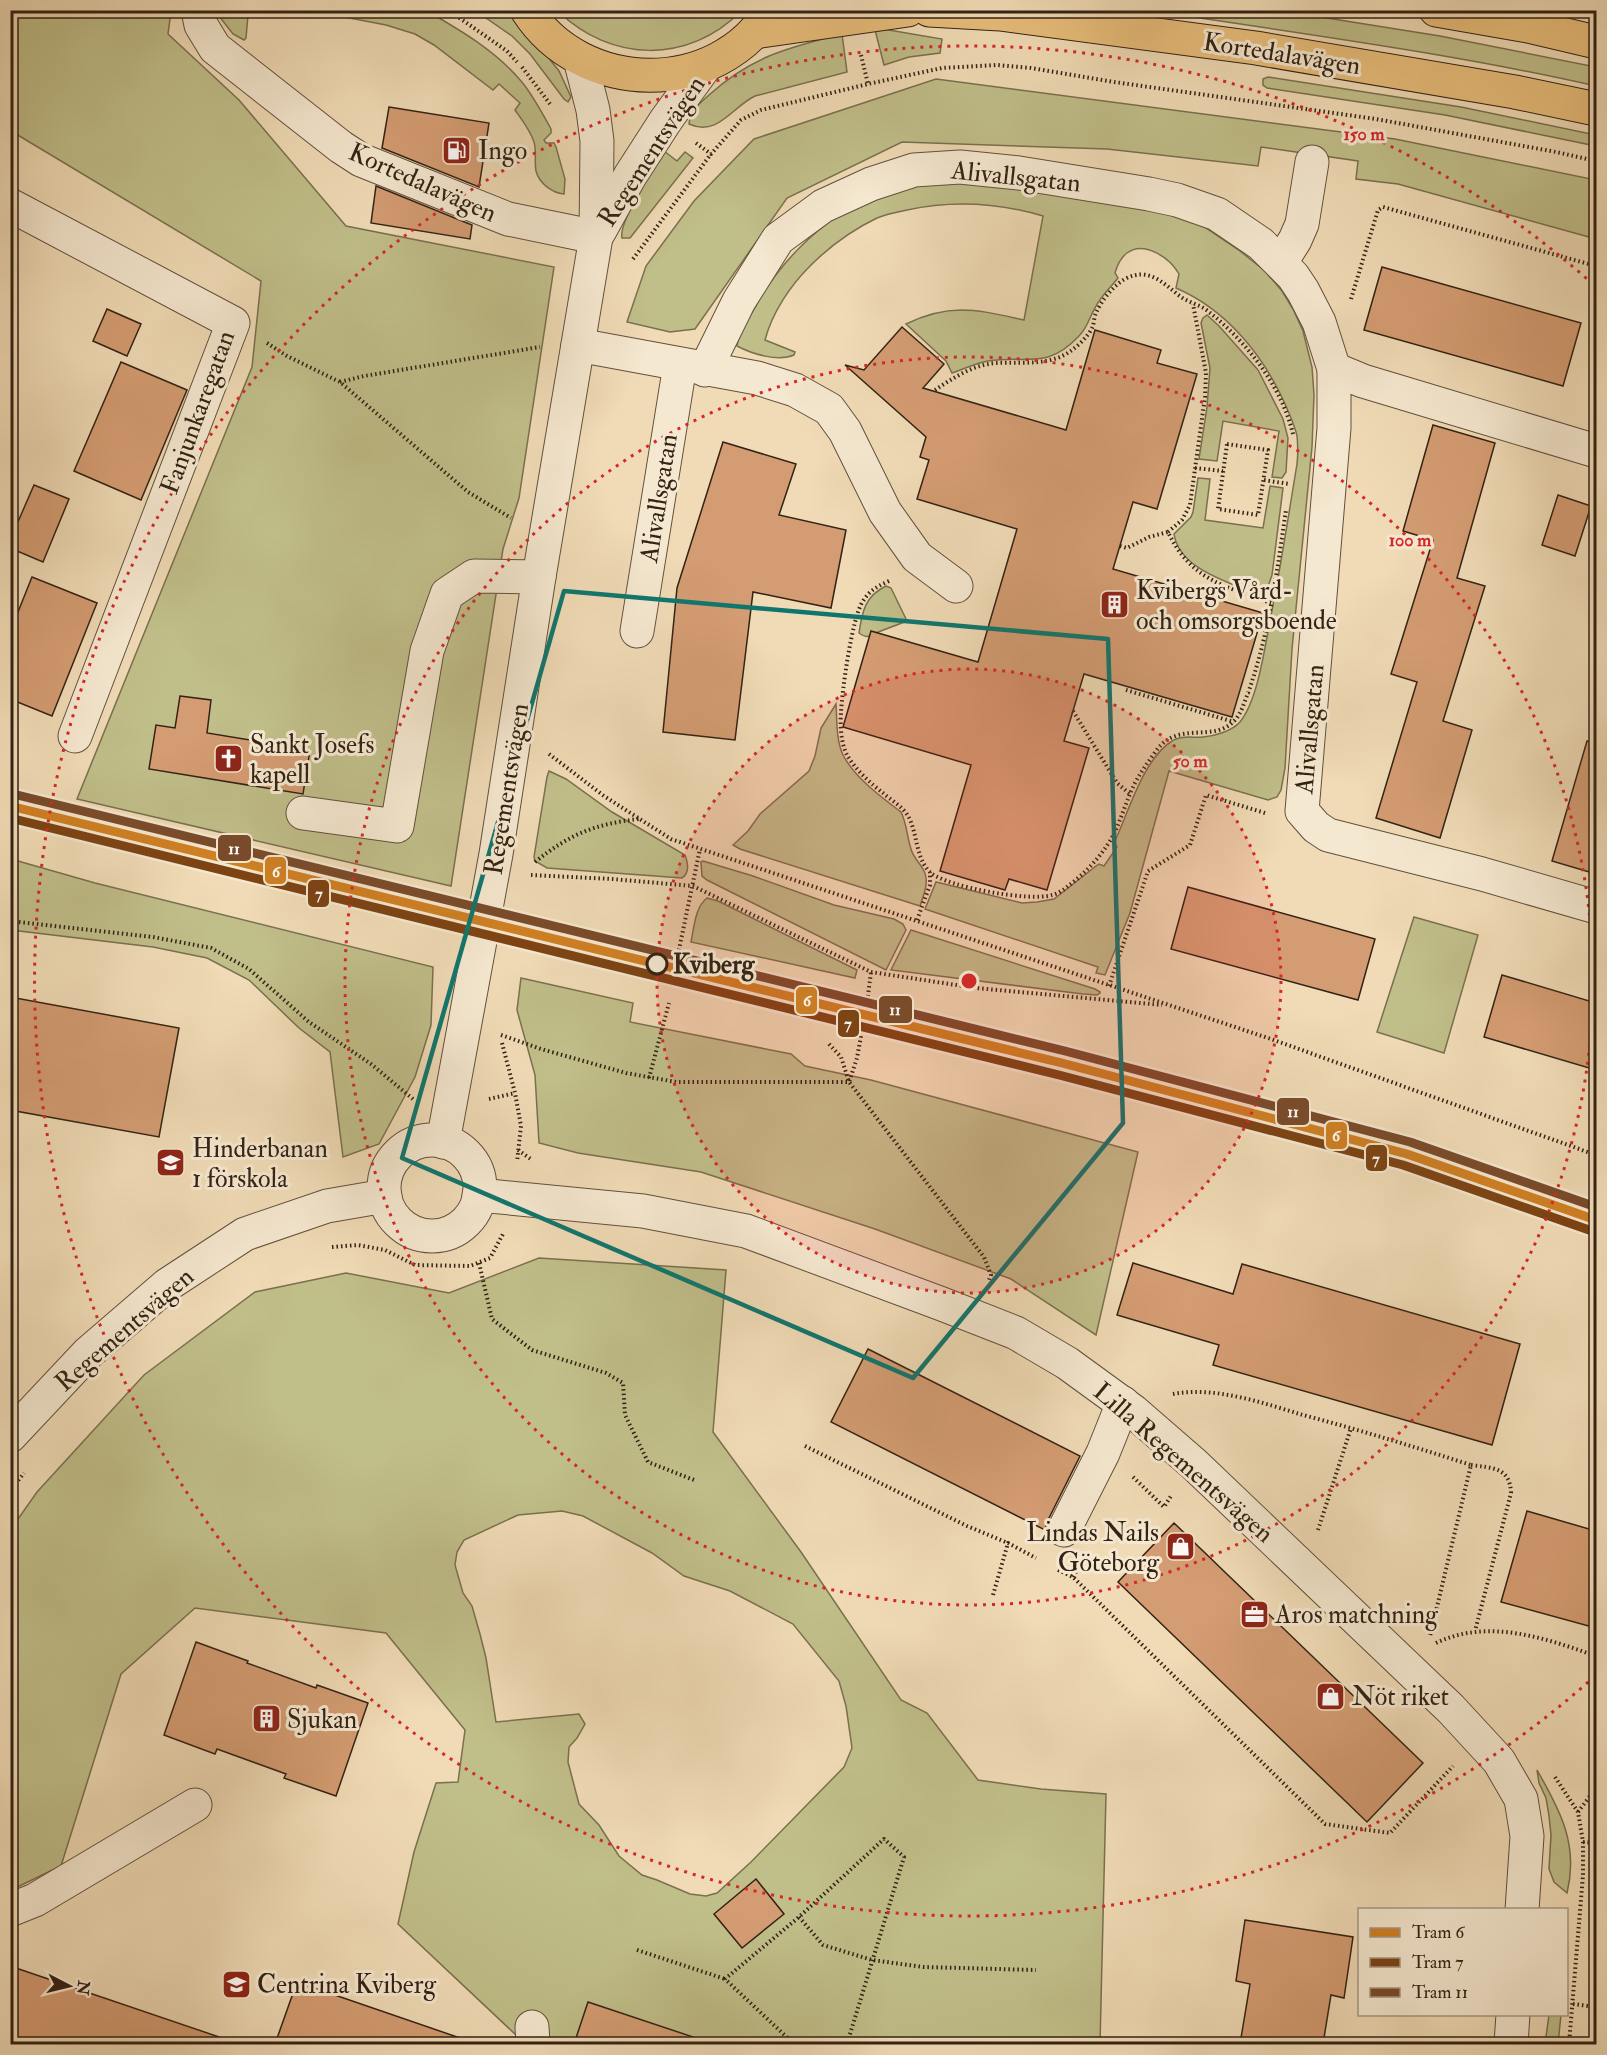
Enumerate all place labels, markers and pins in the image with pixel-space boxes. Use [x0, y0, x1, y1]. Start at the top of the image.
fuel station icon: Ingo [441, 134, 473, 166]
place label: Ingo [478, 135, 527, 167]
place label: Kvibergs Vård- och omsorgsboende [1136, 575, 1337, 637]
building icon: Kvibergs Vård- och omsorgsboende [1099, 589, 1131, 621]
place label: Sankt Josefs kapell [250, 729, 374, 792]
church icon: Sankt Josefs kapell [213, 743, 245, 775]
place label: Kviberg [673, 949, 755, 982]
marker: Kviberg [646, 953, 668, 975]
centre of rings [959, 971, 979, 991]
place label: Hinderbanan 1 förskola [192, 1133, 328, 1195]
school or university icon: Hinderbanan 1 förskola [155, 1147, 187, 1179]
place label: Lindas Nails Göteborg [1026, 1517, 1160, 1579]
shop icon: Lindas Nails Göteborg [1164, 1531, 1196, 1563]
office icon: Aros matchning [1238, 1598, 1270, 1630]
place label: Aros matchning [1274, 1599, 1439, 1631]
shop icon: Nöt riket [1315, 1680, 1347, 1712]
place label: Nöt riket [1352, 1681, 1449, 1713]
building icon: Sjukan [250, 1703, 282, 1735]
place label: Sjukan [287, 1704, 357, 1736]
school or university icon: Centrina Kviberg [220, 1968, 252, 2000]
place label: Centrina Kviberg [257, 1969, 437, 2001]

